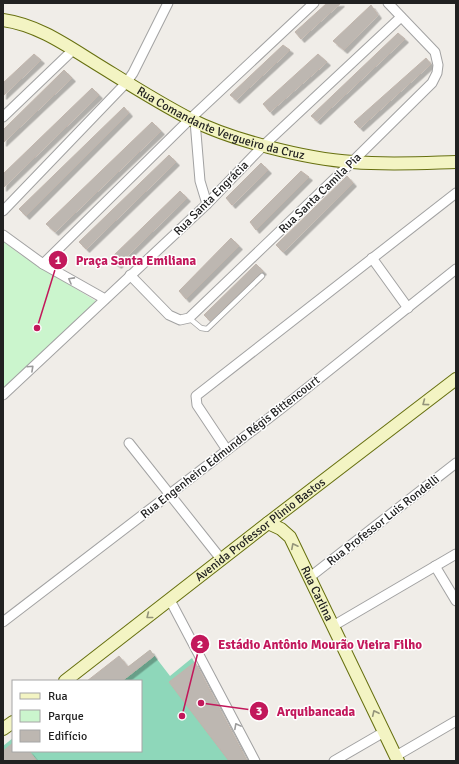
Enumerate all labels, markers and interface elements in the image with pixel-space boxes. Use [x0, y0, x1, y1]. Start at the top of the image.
street label: Rua Comandante Vergueiro da Cruz [134, 83, 306, 163]
street label: Rua Santa Camila Pia [276, 150, 365, 237]
street label: Rua Santa Engrácia [171, 158, 252, 239]
callout: Praça Santa Emiliana [48, 248, 204, 273]
text: 1 [55, 253, 62, 268]
text: Praça Santa Emiliana [76, 253, 196, 269]
one-way arrow [68, 277, 75, 284]
one-way arrow [27, 366, 34, 373]
street label: Rua Engenheiro Edmundo Régis Bittencourt [138, 373, 323, 522]
one-way arrow [422, 398, 429, 406]
street label: Rua Professor Luis Rondelli [324, 472, 443, 569]
street label: Avenida Professor Plinio Bastos [192, 475, 329, 585]
one-way arrow [292, 542, 299, 550]
street label: Rua Carlina [297, 564, 336, 624]
one-way arrow [147, 611, 154, 618]
callout: Estádio Antônio Mourão Vieira Filho [190, 632, 430, 657]
text: 2 [197, 637, 203, 652]
text: Estádio Antônio Mourão Vieira Filho [218, 637, 422, 653]
legend [12, 680, 142, 752]
text: Rua [48, 689, 68, 704]
callout: Arquibancada [249, 699, 363, 724]
text: 3 [256, 704, 262, 719]
text: Arquibancada [277, 704, 356, 720]
text: Parque [48, 709, 84, 724]
one-way arrow [372, 710, 380, 718]
one-way arrow [234, 723, 242, 731]
text: Edifício [48, 729, 87, 744]

